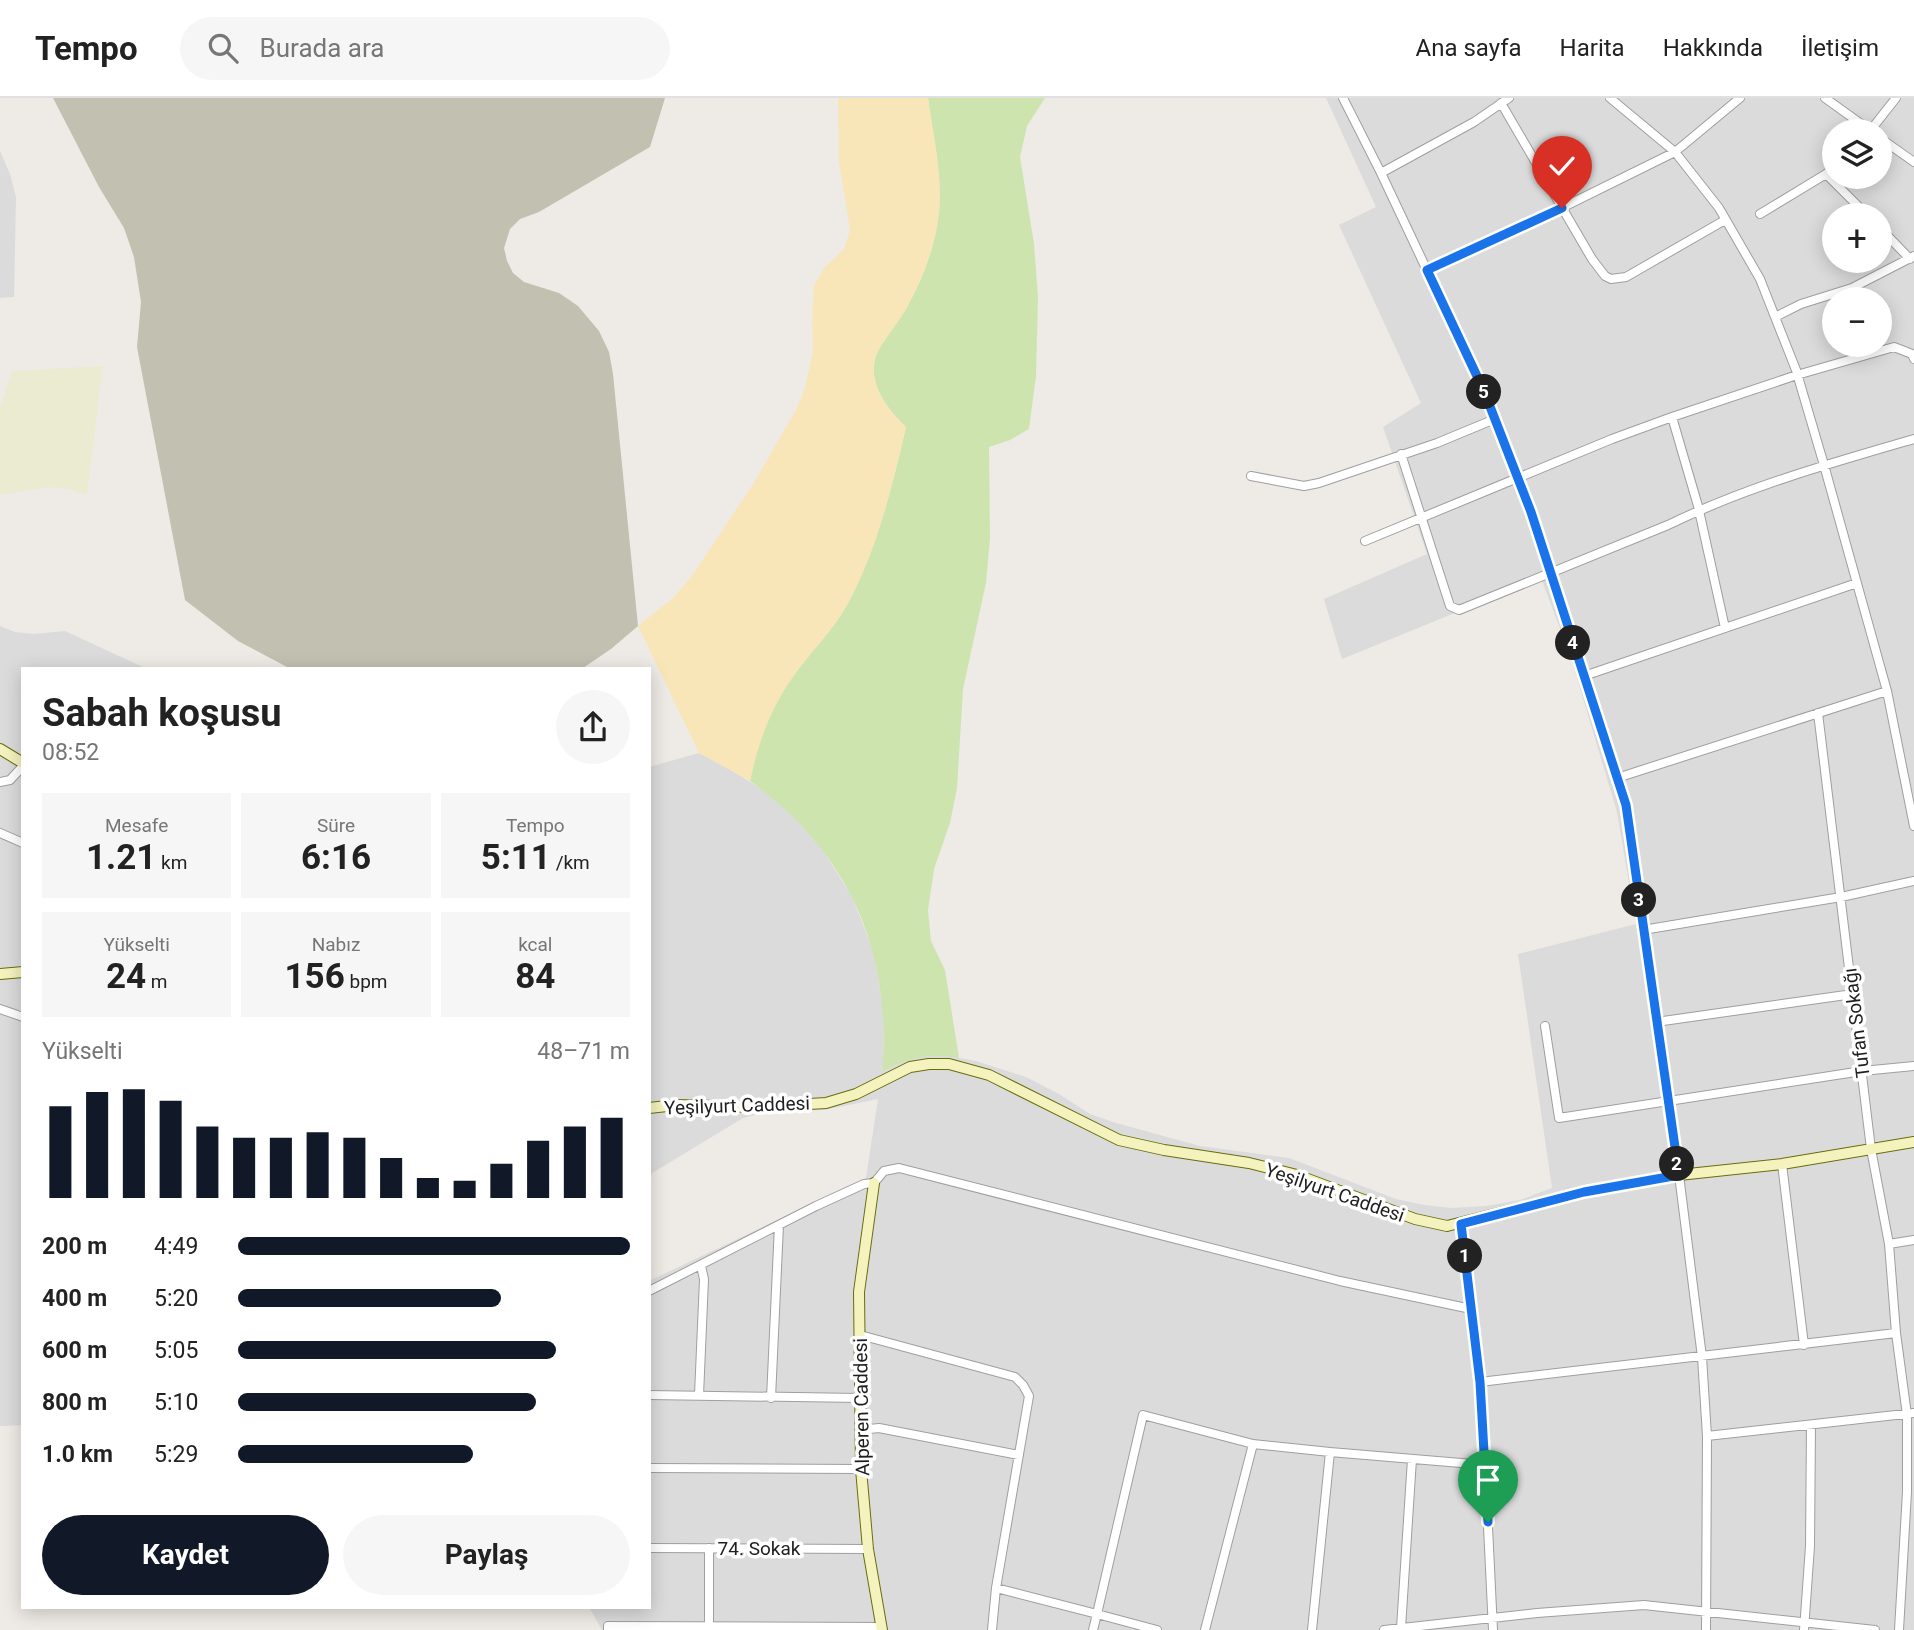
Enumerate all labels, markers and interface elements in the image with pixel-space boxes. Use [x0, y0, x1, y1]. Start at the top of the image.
search box [180, 17, 670, 80]
text: Tempo [35, 29, 138, 68]
icon: search [204, 29, 242, 67]
text: Burada ara [260, 33, 384, 63]
text: Ana sayfa [1416, 34, 1522, 62]
text: Harita [1560, 34, 1625, 62]
text: Hakkında [1663, 34, 1763, 62]
text: İletişim [1801, 34, 1879, 62]
map controls [1822, 119, 1892, 357]
button: layers [1822, 119, 1892, 189]
pin [1532, 136, 1592, 208]
icon: check [1543, 147, 1581, 185]
button: + [1822, 203, 1892, 273]
button: − [1822, 287, 1892, 357]
pin: 5 [1466, 374, 1502, 410]
text: 5 [1478, 380, 1489, 403]
pin: 4 [1556, 626, 1590, 660]
text: 4 [1567, 631, 1578, 654]
button: share [556, 690, 630, 764]
text: Sabah koşusu [42, 691, 282, 735]
text: 08:52 [42, 739, 99, 766]
text: Mesafe [105, 814, 168, 837]
text: Süre [317, 814, 355, 837]
text: Tempo [506, 814, 565, 837]
text: 1.21 [86, 837, 156, 878]
text: 6:16 [301, 837, 371, 878]
text: 5:11 [481, 837, 551, 878]
text: km [156, 851, 187, 874]
text: /km [551, 851, 590, 874]
pin: 3 [1622, 882, 1656, 918]
text: 3 [1633, 888, 1644, 911]
text: Yükselti [103, 933, 170, 956]
text: Nabız [312, 933, 360, 956]
text: kcal [518, 933, 553, 956]
text: 24 [106, 956, 146, 997]
text: 156 [285, 956, 345, 997]
text: 84 [515, 956, 555, 997]
street label: Tufan Sokağı [1838, 967, 1875, 1079]
text: m [146, 970, 167, 993]
text: bpm [345, 970, 387, 993]
text: Yükselti [42, 1038, 123, 1065]
text: 48–71 m [537, 1038, 630, 1065]
street label: Yeşilyurt Caddesi [664, 1091, 810, 1120]
pin: 2 [1660, 1146, 1694, 1182]
text: 2 [1671, 1152, 1682, 1175]
street label: Yeşilyurt Caddesi [1262, 1158, 1408, 1227]
text: 200 m [42, 1233, 107, 1260]
text: 4:49 [154, 1233, 198, 1260]
pin: 1 [1448, 1238, 1482, 1274]
text: 1 [1459, 1244, 1470, 1267]
text: 400 m [42, 1285, 107, 1312]
text: 5:20 [154, 1285, 198, 1312]
text: 600 m [42, 1337, 107, 1364]
text: 5:05 [154, 1337, 198, 1364]
street label: Alperen Caddesi [849, 1338, 874, 1476]
text: 800 m [42, 1389, 107, 1416]
text: 5:10 [154, 1389, 198, 1416]
text: 1.0 km [42, 1441, 113, 1468]
text: 5:29 [154, 1441, 198, 1468]
pin [1458, 1450, 1518, 1522]
icon: arrive [1469, 1461, 1507, 1499]
button: Kaydet [42, 1515, 329, 1595]
button: Paylaş [343, 1515, 630, 1595]
street label: 74. Sokak [718, 1537, 801, 1560]

